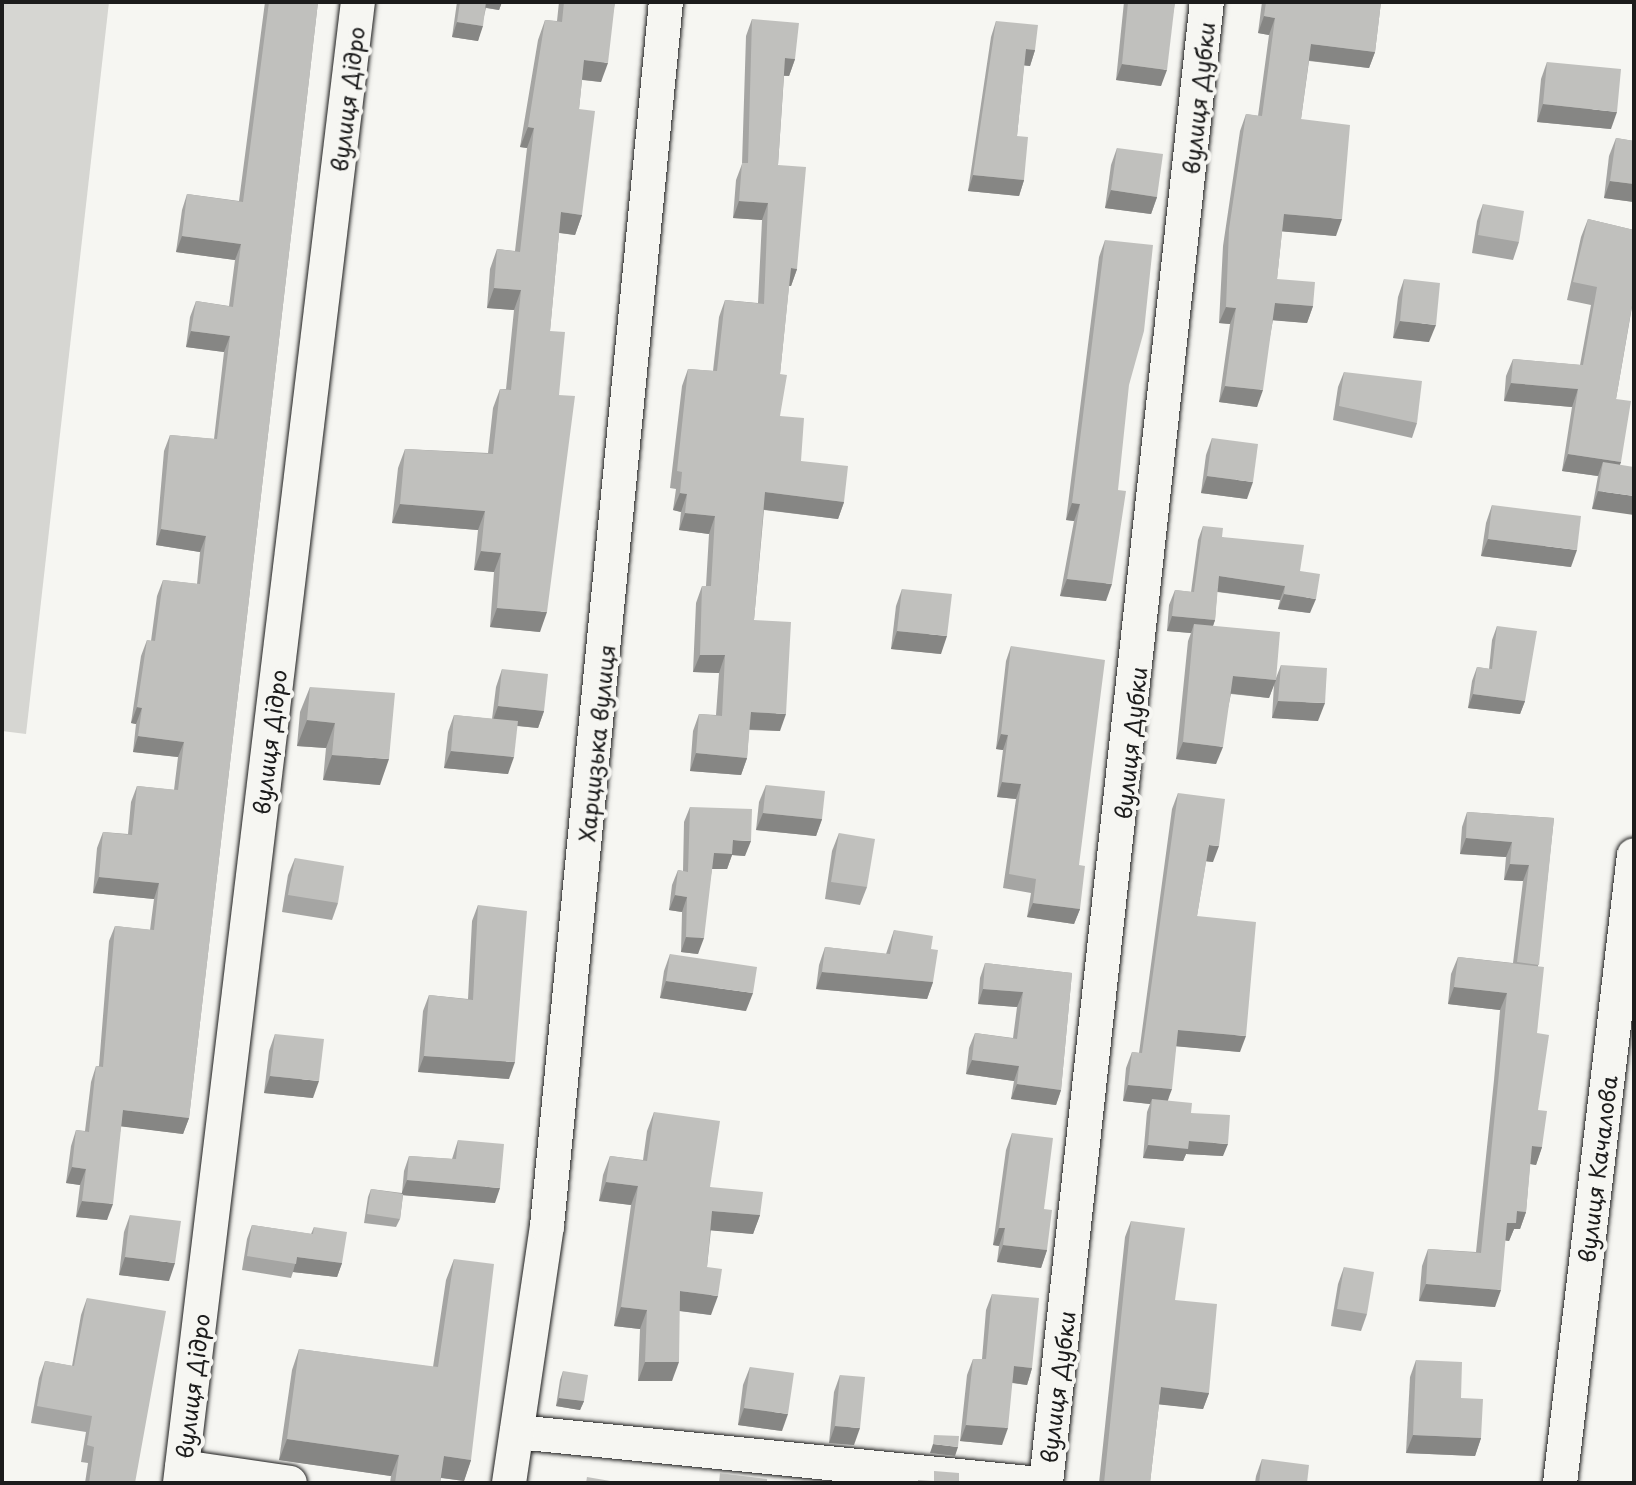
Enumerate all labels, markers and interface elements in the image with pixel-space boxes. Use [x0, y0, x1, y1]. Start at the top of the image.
street label: вулиця Дубки [1177, 21, 1219, 175]
street label: вулиця Дідро [325, 25, 369, 173]
street label: Харцизька вулиця [572, 643, 620, 843]
street label: вулиця Дубки [1109, 666, 1151, 820]
street label: вулиця Дідро [247, 668, 291, 816]
street label: вулиця Качалова [1572, 1074, 1622, 1264]
street label: вулиця Дубки [1035, 1310, 1079, 1464]
street label: вулиця Дідро [170, 1312, 214, 1460]

